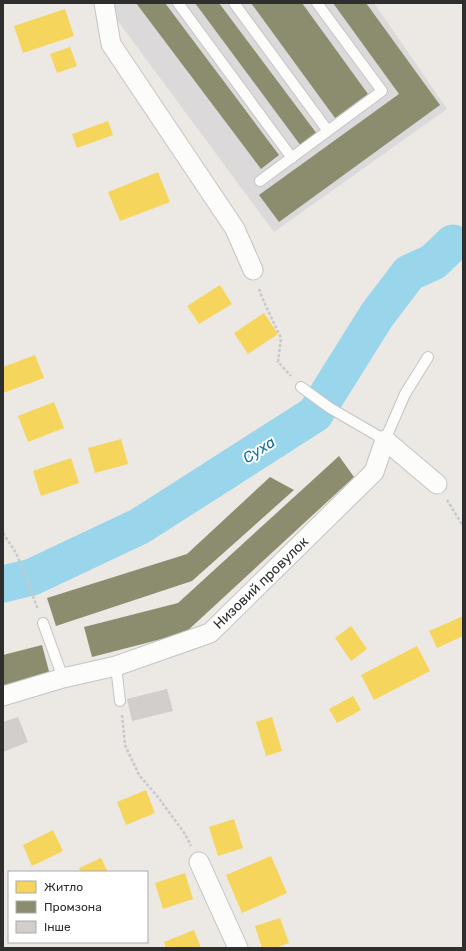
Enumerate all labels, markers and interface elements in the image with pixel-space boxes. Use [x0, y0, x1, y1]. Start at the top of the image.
water label: Суха [239, 433, 279, 467]
street label: Низовий провулок [210, 533, 312, 633]
legend [8, 871, 148, 943]
text: Житло [44, 880, 83, 894]
text: Промзона [44, 900, 102, 914]
text: Інше [44, 920, 71, 934]

